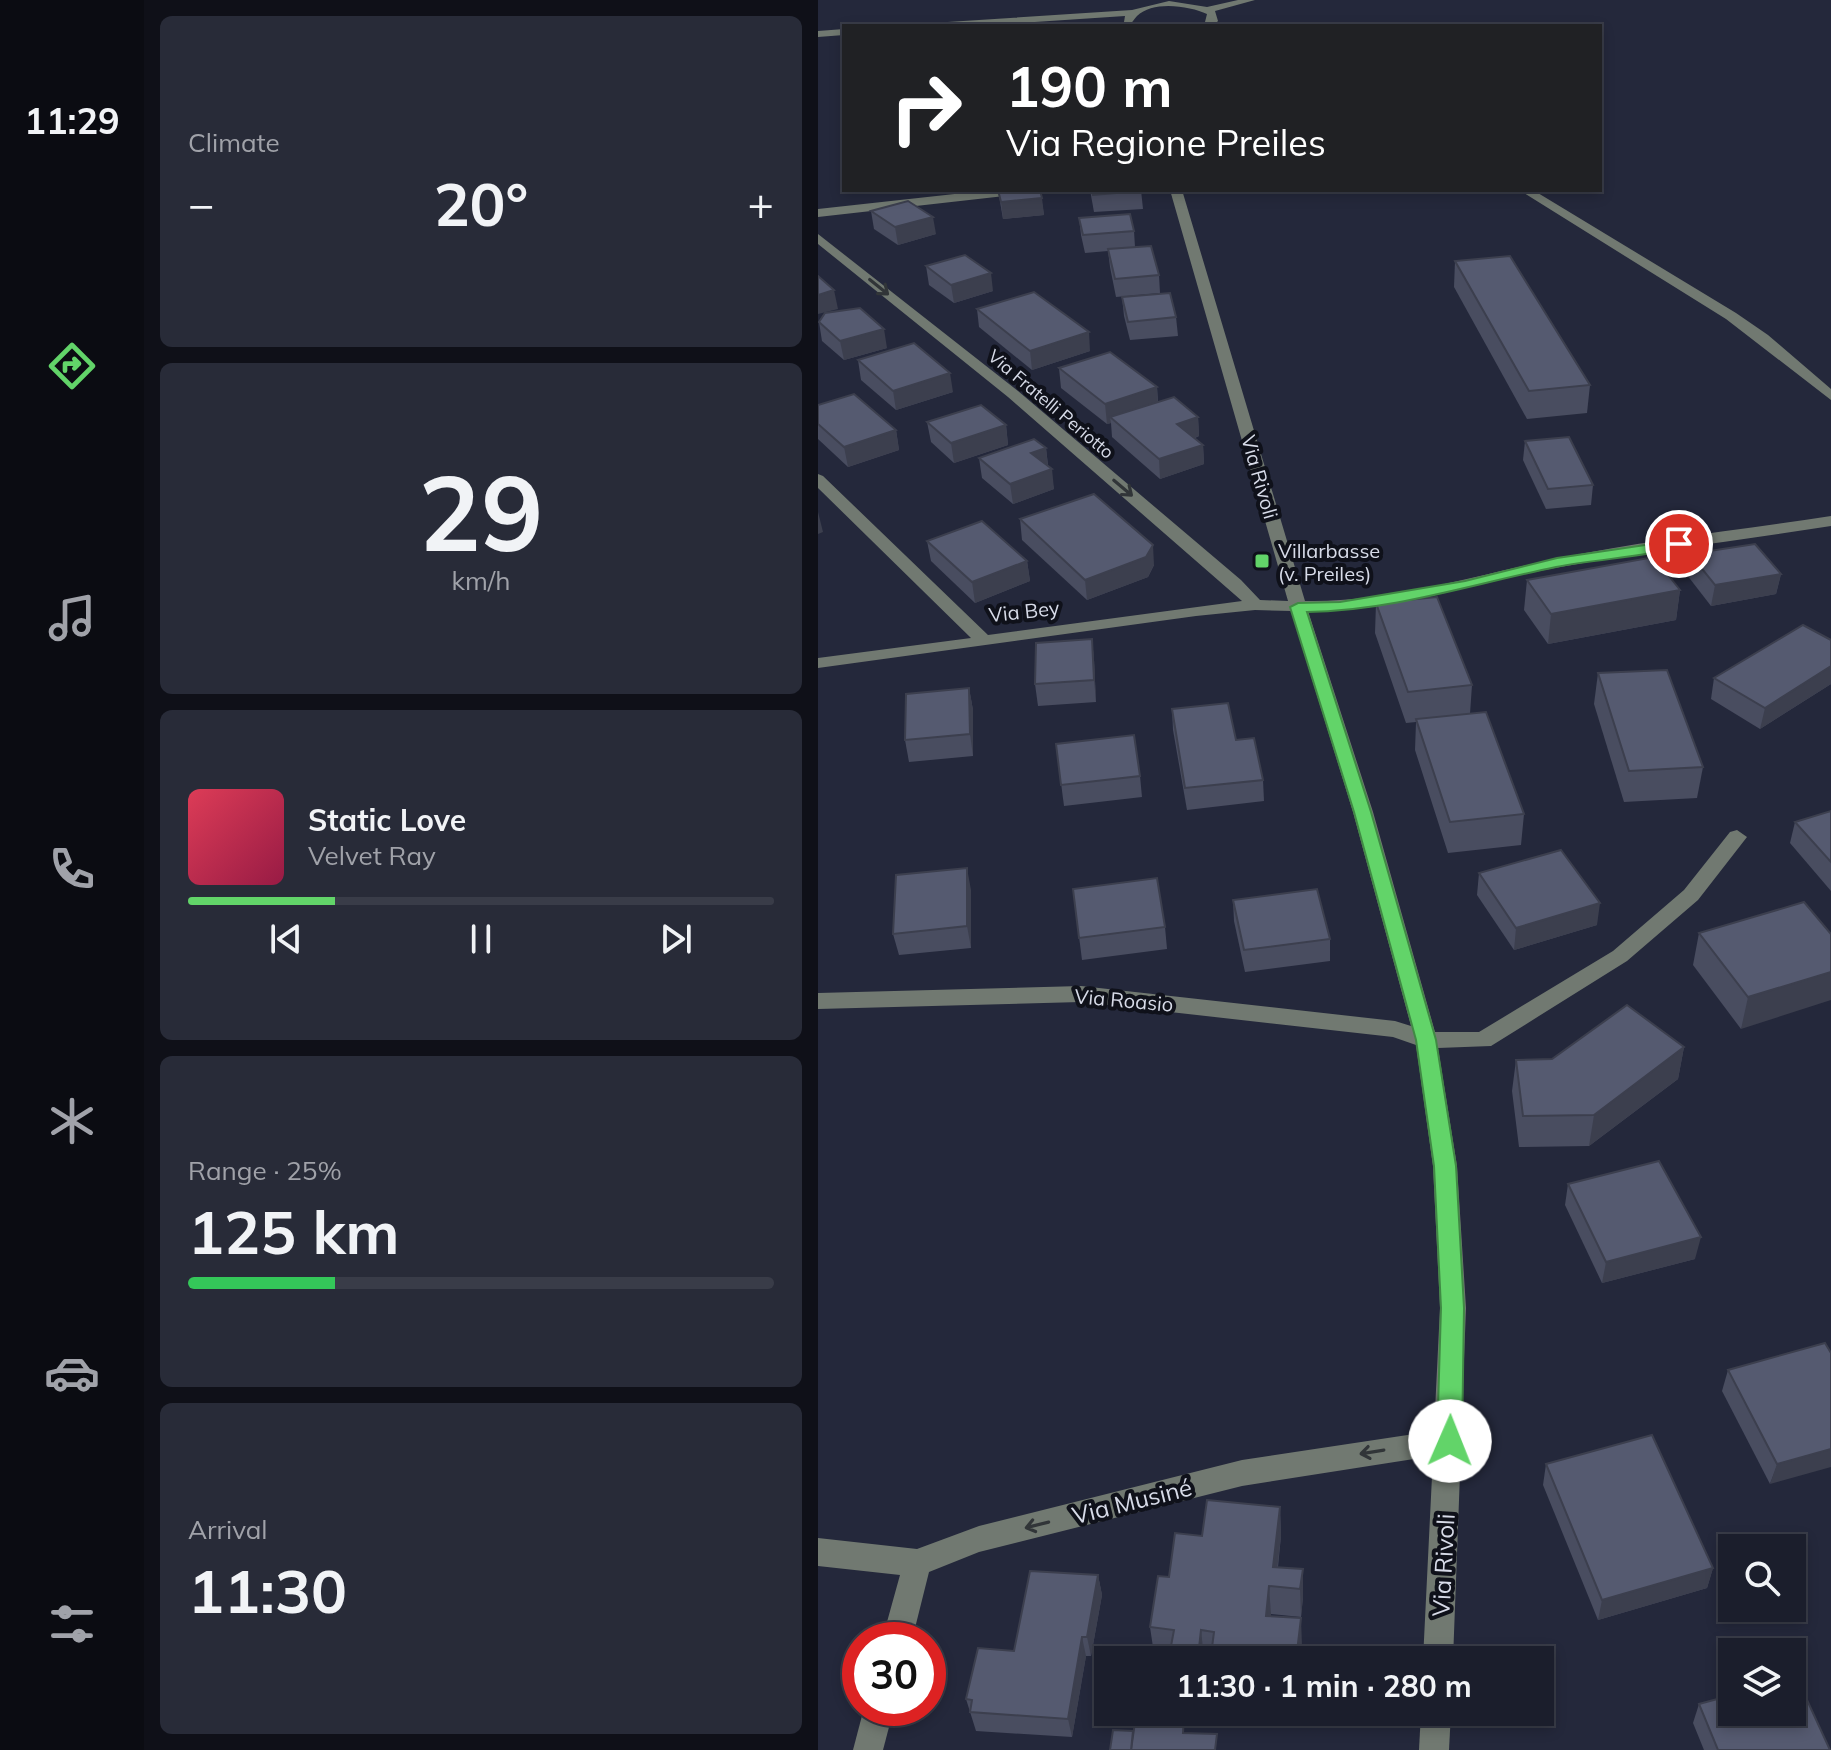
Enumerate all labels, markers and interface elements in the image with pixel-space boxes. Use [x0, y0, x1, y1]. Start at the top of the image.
text: 190 m [1006, 51, 1173, 121]
icon: right [874, 56, 978, 160]
text: 11:29 [24, 98, 120, 143]
text: Via Regione Preiles [1006, 120, 1326, 165]
text: Climate [188, 126, 280, 159]
text: 20° [434, 166, 528, 241]
text: − [188, 176, 214, 231]
text: + [748, 176, 774, 231]
one-way arrow [868, 278, 889, 295]
icon: directions [44, 338, 100, 394]
street label: Via Fratelli Periotto [983, 344, 1119, 464]
street label: Via Rivoli [1236, 432, 1284, 522]
text: 29 [419, 446, 543, 577]
one-way arrow [1112, 478, 1132, 496]
pin [1645, 510, 1713, 578]
icon: arrive [1657, 522, 1701, 566]
place label: Villarbasse (v. Preiles) [1278, 538, 1380, 586]
marker: Villarbasse (v. Preiles) [1253, 552, 1271, 570]
text: km/h [452, 564, 510, 597]
icon: music [44, 590, 100, 646]
street label: Via Bey [987, 595, 1061, 627]
text: Static Love [308, 801, 466, 839]
text: Velvet Ray [308, 839, 436, 872]
icon: phone [44, 841, 100, 897]
icon: previous [264, 917, 308, 961]
icon: pause [459, 917, 503, 961]
icon: next [654, 917, 698, 961]
street label: Via Roasio [1074, 983, 1174, 1017]
icon: climate [44, 1093, 100, 1149]
text: Range · 25% [188, 1154, 342, 1187]
text: 125 km [188, 1194, 400, 1269]
icon: car [44, 1345, 100, 1401]
position arrow [1408, 1399, 1492, 1483]
one-way arrow [1360, 1446, 1386, 1461]
street label: Via Musiné [1069, 1472, 1195, 1530]
text: Arrival [188, 1513, 268, 1546]
street label: Via Rivoli [1425, 1513, 1461, 1617]
one-way arrow [1024, 1518, 1050, 1533]
map controls [1718, 1534, 1806, 1726]
button: search [1718, 1534, 1806, 1622]
text: 11:30 [188, 1553, 347, 1628]
icon: filters [44, 1596, 100, 1652]
speed limit sign: 30 [842, 1622, 946, 1726]
button: layers [1718, 1638, 1806, 1726]
text: 11:30 · 1 min · 280 m [1176, 1667, 1472, 1705]

